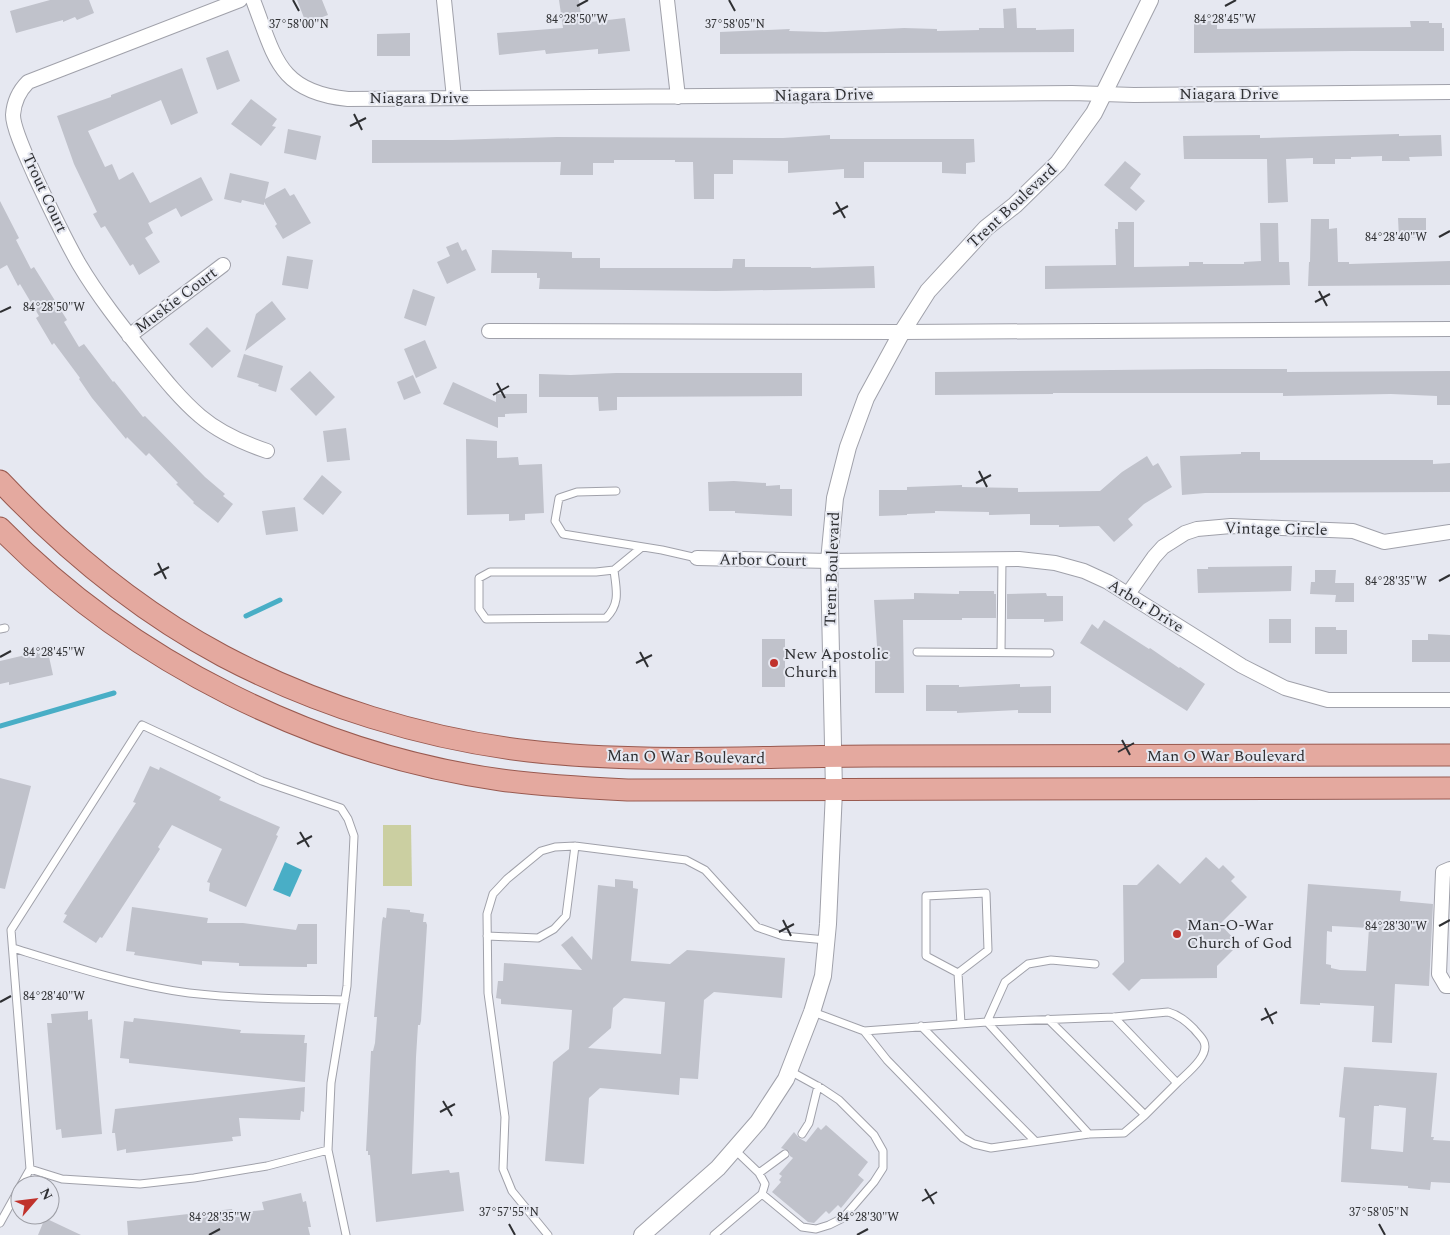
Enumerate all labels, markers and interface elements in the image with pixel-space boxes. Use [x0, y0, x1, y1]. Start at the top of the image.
text: 84°28'50"W [546, 10, 608, 29]
text: 84°28'45"W [1194, 10, 1256, 29]
text: 37°58'00"N [269, 15, 329, 34]
text: 37°58'05"N [705, 15, 765, 34]
street label: Niagara Drive [774, 82, 874, 108]
street label: Niagara Drive [1179, 82, 1279, 106]
street label: Niagara Drive [369, 86, 469, 110]
street label: Trout Court [16, 149, 74, 237]
street label: Trent Boulevard [962, 158, 1062, 254]
text: 84°28'40"W [1365, 228, 1427, 247]
street label: Muskie Court [130, 261, 223, 339]
text: 84°28'50"W [23, 298, 85, 317]
street label: Trent Boulevard [818, 511, 846, 627]
street label: Vintage Circle [1224, 516, 1328, 542]
street label: Arbor Court [719, 547, 807, 573]
text: 84°28'35"W [1365, 572, 1427, 591]
street label: Arbor Drive [1103, 573, 1189, 639]
place label: New Apostolic Church [784, 642, 889, 684]
text: 84°28'45"W [23, 643, 85, 662]
marker: New Apostolic Church [768, 657, 780, 669]
street label: Man O War Boulevard [607, 744, 765, 770]
street label: Man O War Boulevard [1147, 744, 1305, 768]
place label: Man-O-War Church of God [1187, 913, 1292, 955]
text: 84°28'30"W [1365, 917, 1427, 936]
marker: Man-O-War Church of God [1171, 928, 1183, 940]
text: 84°28'40"W [23, 987, 85, 1006]
north arrow [10, 1175, 60, 1225]
text: N [34, 1184, 58, 1204]
text: 37°57'55"N [479, 1203, 539, 1222]
text: 37°58'05"N [1349, 1203, 1409, 1222]
text: 84°28'35"W [189, 1208, 251, 1227]
text: 84°28'30"W [837, 1208, 899, 1227]

